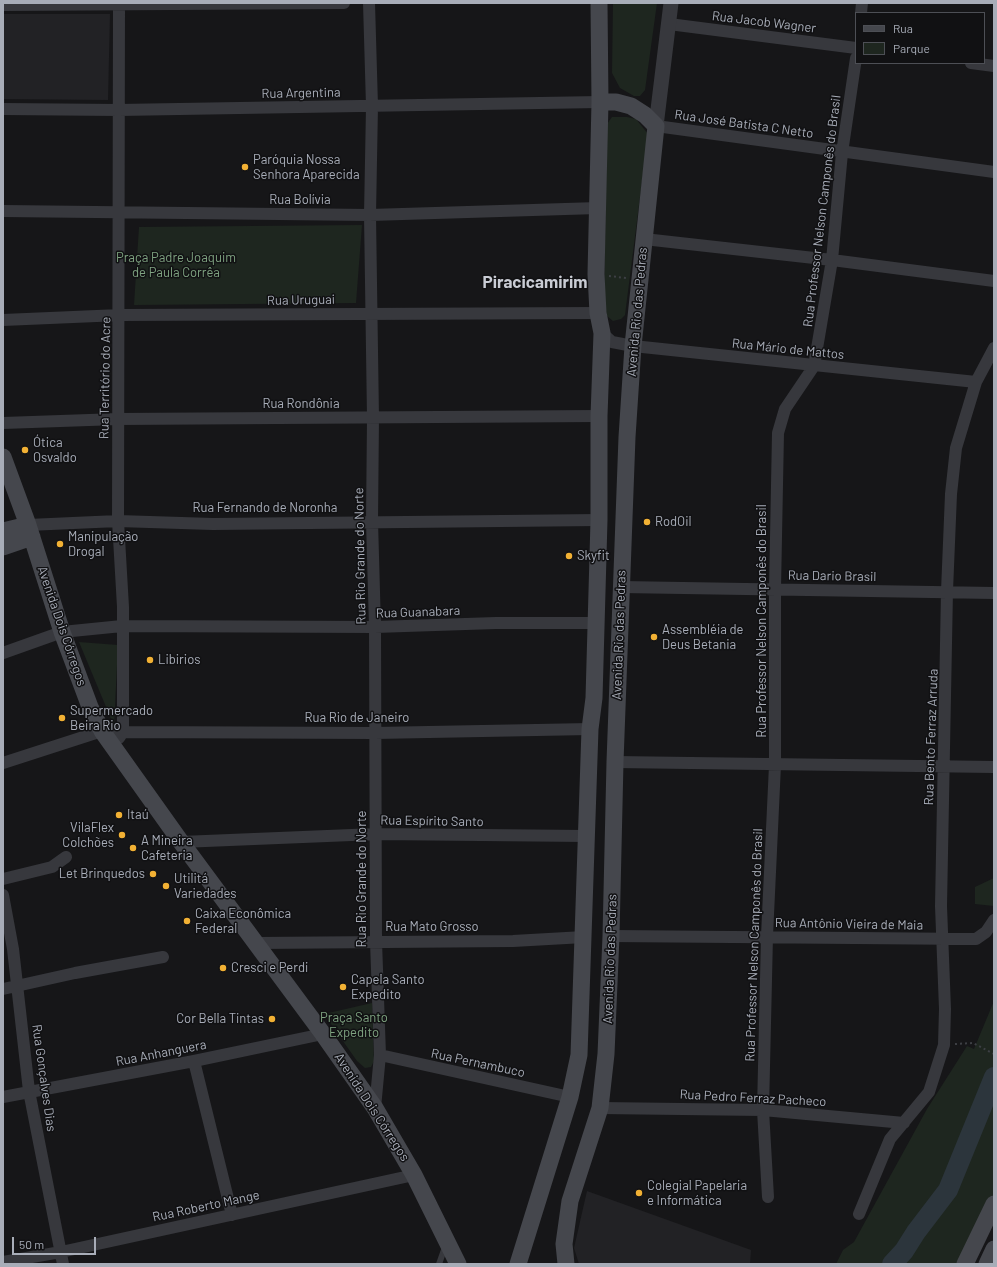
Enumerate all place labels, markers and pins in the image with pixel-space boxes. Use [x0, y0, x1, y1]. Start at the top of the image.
place label: Paróquia Nossa Senhora Aparecida [253, 152, 360, 183]
marker: Paróquia Nossa Senhora Aparecida [240, 162, 250, 172]
place label: Ótica Osvaldo [33, 435, 77, 466]
marker: Ótica Osvaldo [20, 445, 30, 455]
place label: RodOil [655, 514, 691, 530]
marker: RodOil [642, 517, 652, 527]
place label: Manipulação Drogal [68, 529, 138, 560]
marker: Manipulação Drogal [55, 539, 65, 549]
place label: Skyfit [577, 548, 610, 564]
marker: Skyfit [564, 551, 574, 561]
place label: Assembléia de Deus Betania [662, 622, 743, 653]
marker: Assembléia de Deus Betania [649, 632, 659, 642]
place label: Libirios [158, 652, 200, 668]
marker: Libirios [145, 655, 155, 665]
place label: Supermercado Beira Rio [70, 703, 153, 734]
marker: Supermercado Beira Rio [57, 713, 67, 723]
place label: Itaú [127, 807, 149, 823]
marker: Itaú [114, 810, 124, 820]
place label: VilaFlex Colchões [62, 820, 114, 851]
marker: VilaFlex Colchões [117, 830, 127, 840]
place label: A Mineira Cafeteria [141, 833, 193, 864]
marker: A Mineira Cafeteria [128, 843, 138, 853]
place label: Let Brinquedos [59, 866, 145, 882]
marker: Let Brinquedos [148, 869, 158, 879]
place label: Utilitá Variedades [174, 871, 237, 902]
marker: Utilitá Variedades [161, 881, 171, 891]
place label: Caixa Econômica Federal [195, 906, 291, 937]
marker: Caixa Econômica Federal [182, 916, 192, 926]
place label: Cresci e Perdi [231, 960, 308, 976]
marker: Cresci e Perdi [218, 963, 228, 973]
place label: Capela Santo Expedito [351, 972, 425, 1003]
marker: Capela Santo Expedito [338, 982, 348, 992]
place label: Cor Bella Tintas [176, 1011, 264, 1027]
marker: Cor Bella Tintas [267, 1014, 277, 1024]
place label: Colegial Papelaria e Informática [647, 1178, 747, 1209]
marker: Colegial Papelaria e Informática [634, 1188, 644, 1198]

